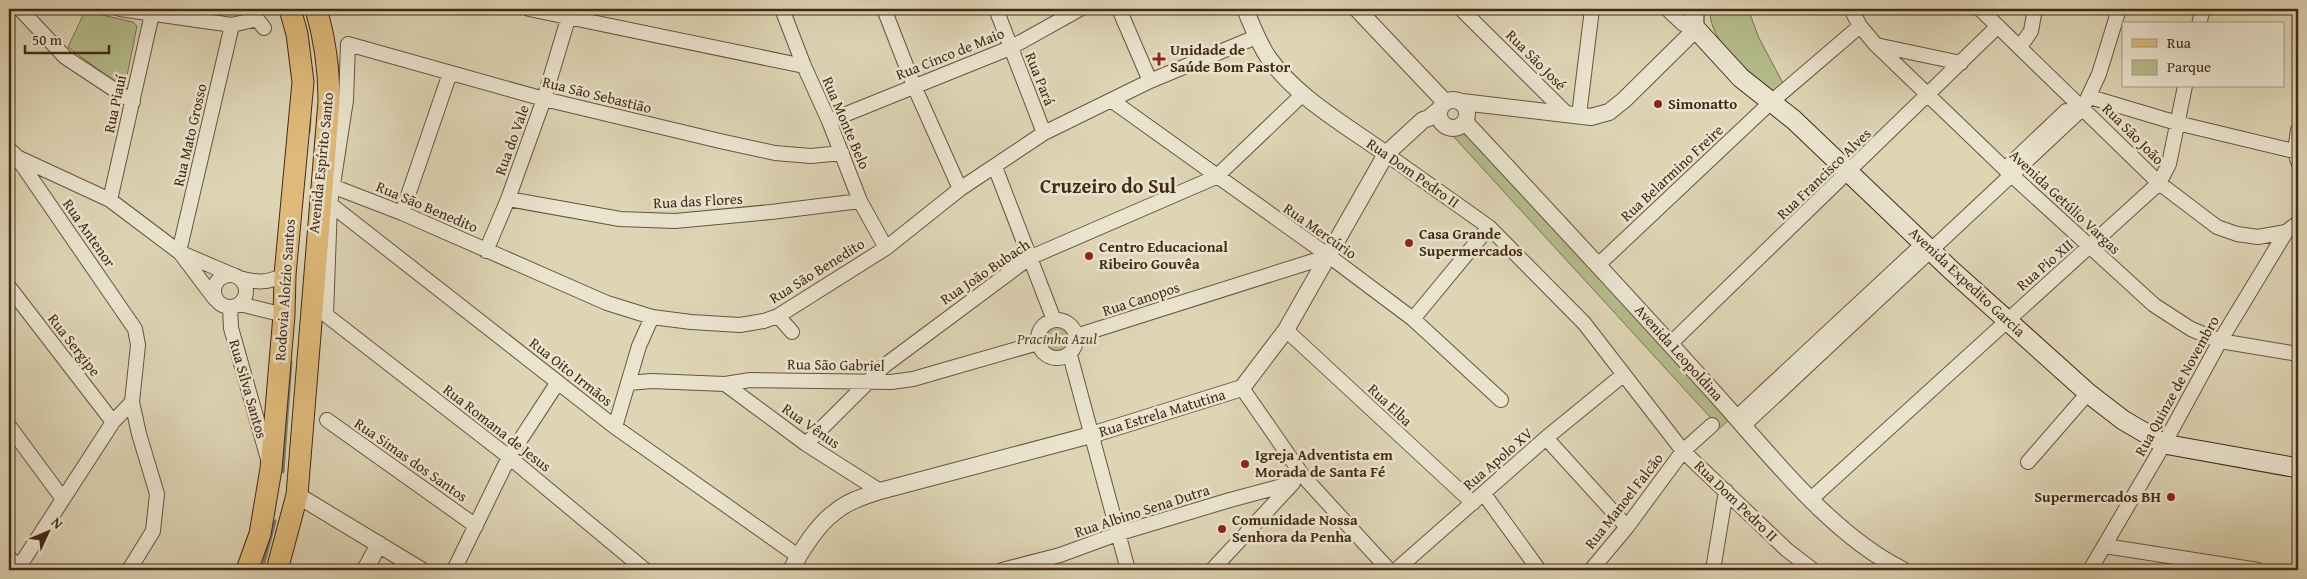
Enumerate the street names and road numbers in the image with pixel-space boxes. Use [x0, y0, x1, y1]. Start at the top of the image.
street label: Rua Cinco de Maio [893, 22, 1007, 85]
street label: Rua São José [1501, 25, 1571, 95]
street label: Rua Pará [1020, 49, 1061, 109]
street label: Rua São Sebastião [540, 71, 654, 118]
street label: Rua Piauí [98, 72, 131, 135]
street label: Rua Monte Belo [818, 73, 876, 173]
street label: Rua Mato Grosso [167, 81, 212, 188]
street label: Avenida Espírito Santo [303, 91, 338, 235]
street label: Rua São João [2098, 98, 2169, 169]
street label: Rua do Vale [489, 102, 534, 178]
street label: Rua Belarmino Freire [1616, 119, 1728, 226]
street label: Rua Francisco Alves [1772, 123, 1876, 224]
street label: Rua Dom Pedro II [1363, 133, 1464, 212]
street label: Avenida Getúlio Vargas [2005, 145, 2126, 259]
street label: Rua São Benedito [373, 176, 482, 238]
street label: Rua das Flores [653, 188, 743, 213]
street label: Rua Antenor [58, 194, 121, 271]
street label: Rua Mercúrio [1279, 198, 1362, 264]
street label: Rodovia Aloízio Santos [269, 218, 300, 362]
street label: Avenida Expedito Garcia [1905, 222, 2030, 341]
street label: Rua São Benedito [765, 233, 869, 308]
street label: Rua João Bubach [936, 234, 1034, 309]
street label: Rua Pio XII [2012, 234, 2078, 295]
street label: Rua Canopos [1099, 276, 1182, 321]
street label: Avenida Leopoldina [1630, 300, 1728, 405]
street label: Rua Sergipe [43, 309, 106, 381]
street label: Rua Quinze de Novembro [2129, 312, 2224, 460]
street label: Rua Oito Irmãos [525, 332, 617, 411]
street label: Rua Silva Santos [224, 337, 273, 441]
street label: Rua São Gabriel [787, 353, 885, 376]
street label: Rua Romana de Jesus [439, 379, 556, 476]
street label: Rua Elba [1364, 379, 1417, 431]
street label: Rua Estrela Matutina [1096, 383, 1228, 442]
street label: Rua Vênus [778, 398, 845, 453]
street label: Rua Simas dos Santos [350, 413, 472, 507]
street label: Rua Apolo XV [1458, 422, 1537, 495]
street label: Rua Manoel Falcão [1579, 448, 1668, 553]
street label: Rua Dom Pedro II [1690, 455, 1783, 546]
street label: Rua Albino Sena Dutra [1072, 479, 1212, 542]

